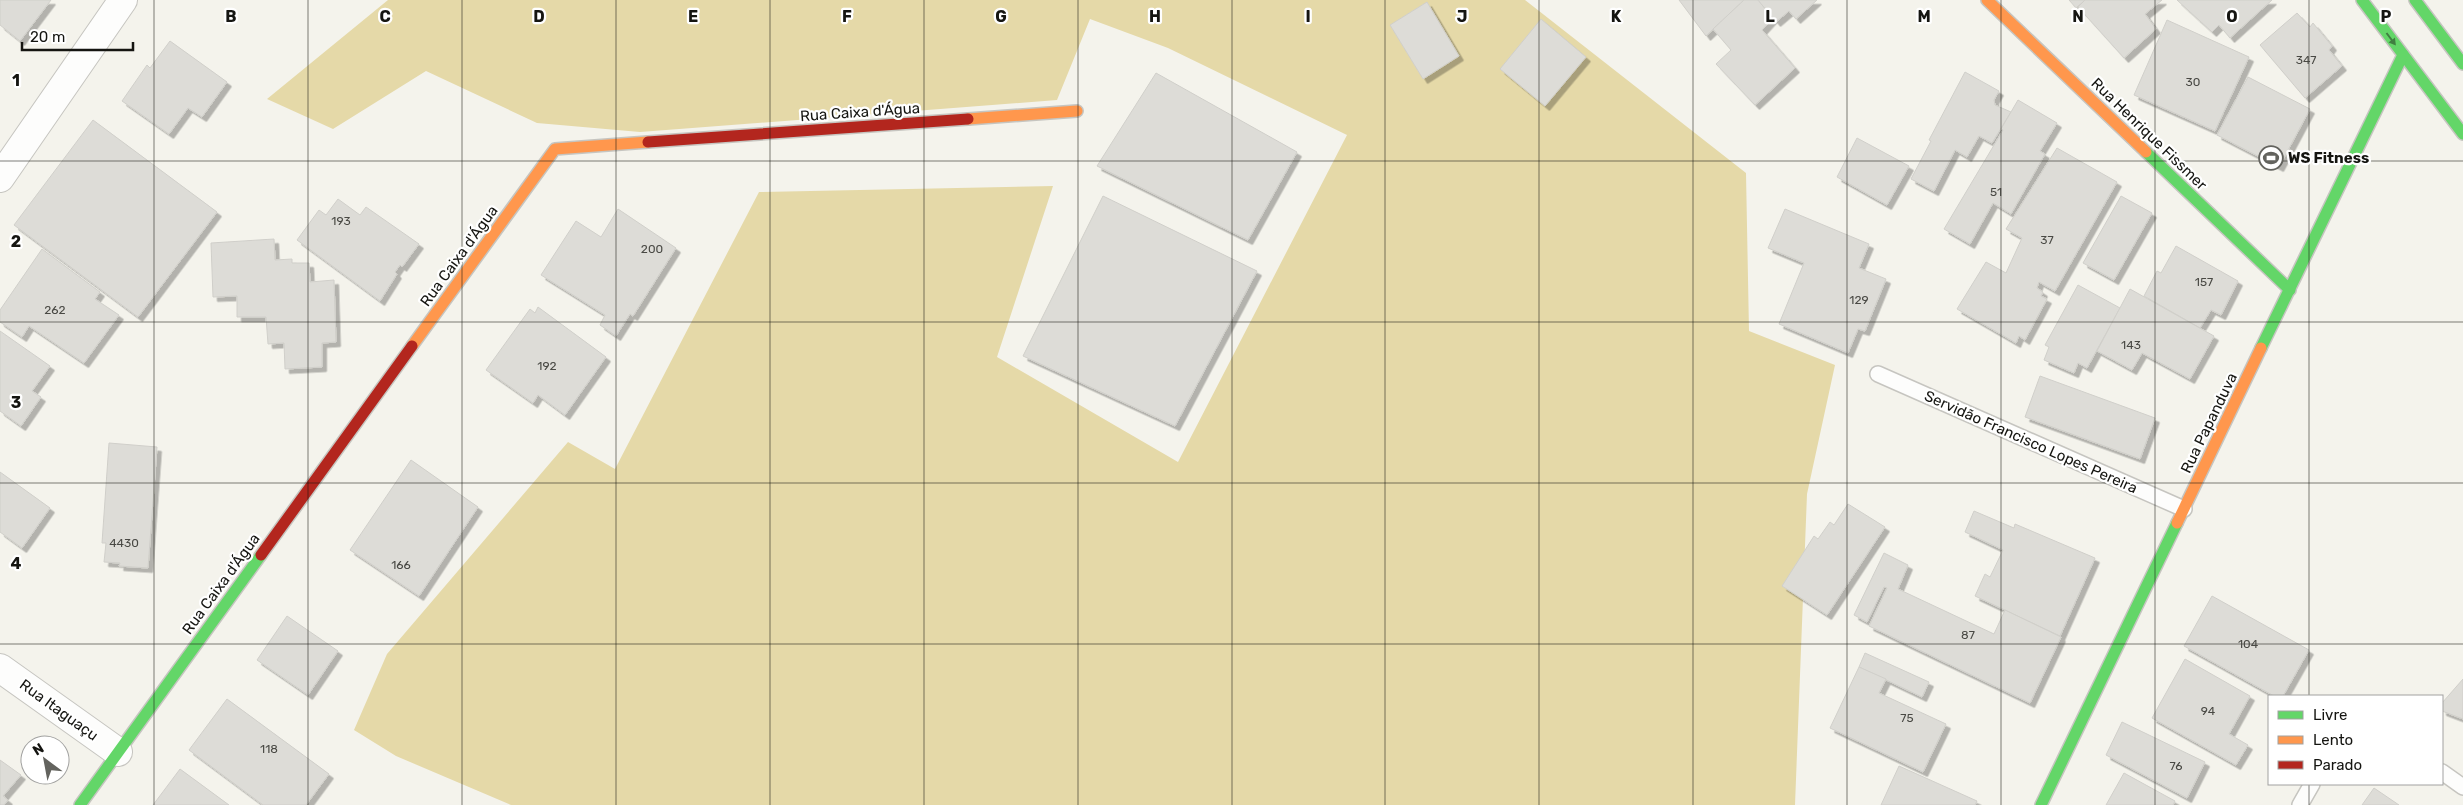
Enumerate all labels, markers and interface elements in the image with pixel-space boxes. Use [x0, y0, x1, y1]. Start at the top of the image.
text: B [225, 7, 237, 26]
text: C [379, 7, 391, 26]
text: D [533, 7, 545, 26]
text: E [688, 7, 698, 26]
text: F [842, 7, 852, 26]
text: G [995, 7, 1007, 26]
text: H [1149, 7, 1161, 26]
text: I [1305, 7, 1311, 26]
text: J [1457, 7, 1467, 26]
text: K [1611, 7, 1622, 26]
text: L [1765, 7, 1775, 26]
text: M [1917, 7, 1931, 26]
text: N [2072, 7, 2084, 26]
text: O [2226, 7, 2238, 26]
text: P [2381, 7, 2392, 26]
scale bar [22, 20, 134, 52]
text: 20 m [30, 28, 65, 46]
one-way arrow [2386, 32, 2397, 45]
house number: 347 [2296, 53, 2316, 67]
text: 1 [12, 71, 20, 90]
street label: Rua Henrique Fissmer [2088, 74, 2211, 194]
house number: 30 [2186, 75, 2200, 89]
street label: Rua Caixa d'Água [799, 99, 921, 125]
sports icon: WS Fitness [2258, 145, 2284, 171]
place label: WS Fitness [2288, 149, 2369, 167]
house number: 51 [1990, 185, 2002, 199]
street label: Rua Caixa d'Água [416, 202, 502, 310]
house number: 193 [331, 214, 351, 228]
text: 2 [11, 232, 21, 251]
house number: 37 [2040, 233, 2054, 247]
house number: 200 [641, 242, 663, 256]
house number: 157 [2195, 275, 2213, 289]
house number: 129 [1849, 293, 1869, 307]
house number: 262 [44, 303, 66, 317]
house number: 143 [2121, 338, 2141, 352]
house number: 192 [537, 359, 557, 373]
street label: Rua Papanduva [2177, 370, 2241, 476]
street label: Servidão Francisco Lopes Pereira [1922, 387, 2140, 497]
text: 3 [11, 393, 21, 412]
street label: Rua Caixa d'Água [178, 530, 264, 638]
house number: 4430 [109, 536, 139, 550]
text: 4 [11, 554, 22, 573]
house number: 166 [391, 558, 411, 572]
house number: 87 [1961, 628, 1975, 642]
house number: 104 [2238, 637, 2259, 651]
street label: Rua Itaguaçu [16, 675, 102, 745]
legend [2268, 695, 2443, 785]
house number: 94 [2201, 704, 2216, 718]
text: Livre [2313, 706, 2347, 724]
house number: 75 [1900, 711, 1914, 725]
text: Lento [2313, 731, 2353, 749]
north arrow [20, 735, 70, 785]
text: N [30, 740, 47, 759]
house number: 118 [260, 742, 278, 756]
text: Parado [2313, 756, 2362, 774]
house number: 76 [2169, 759, 2183, 773]

